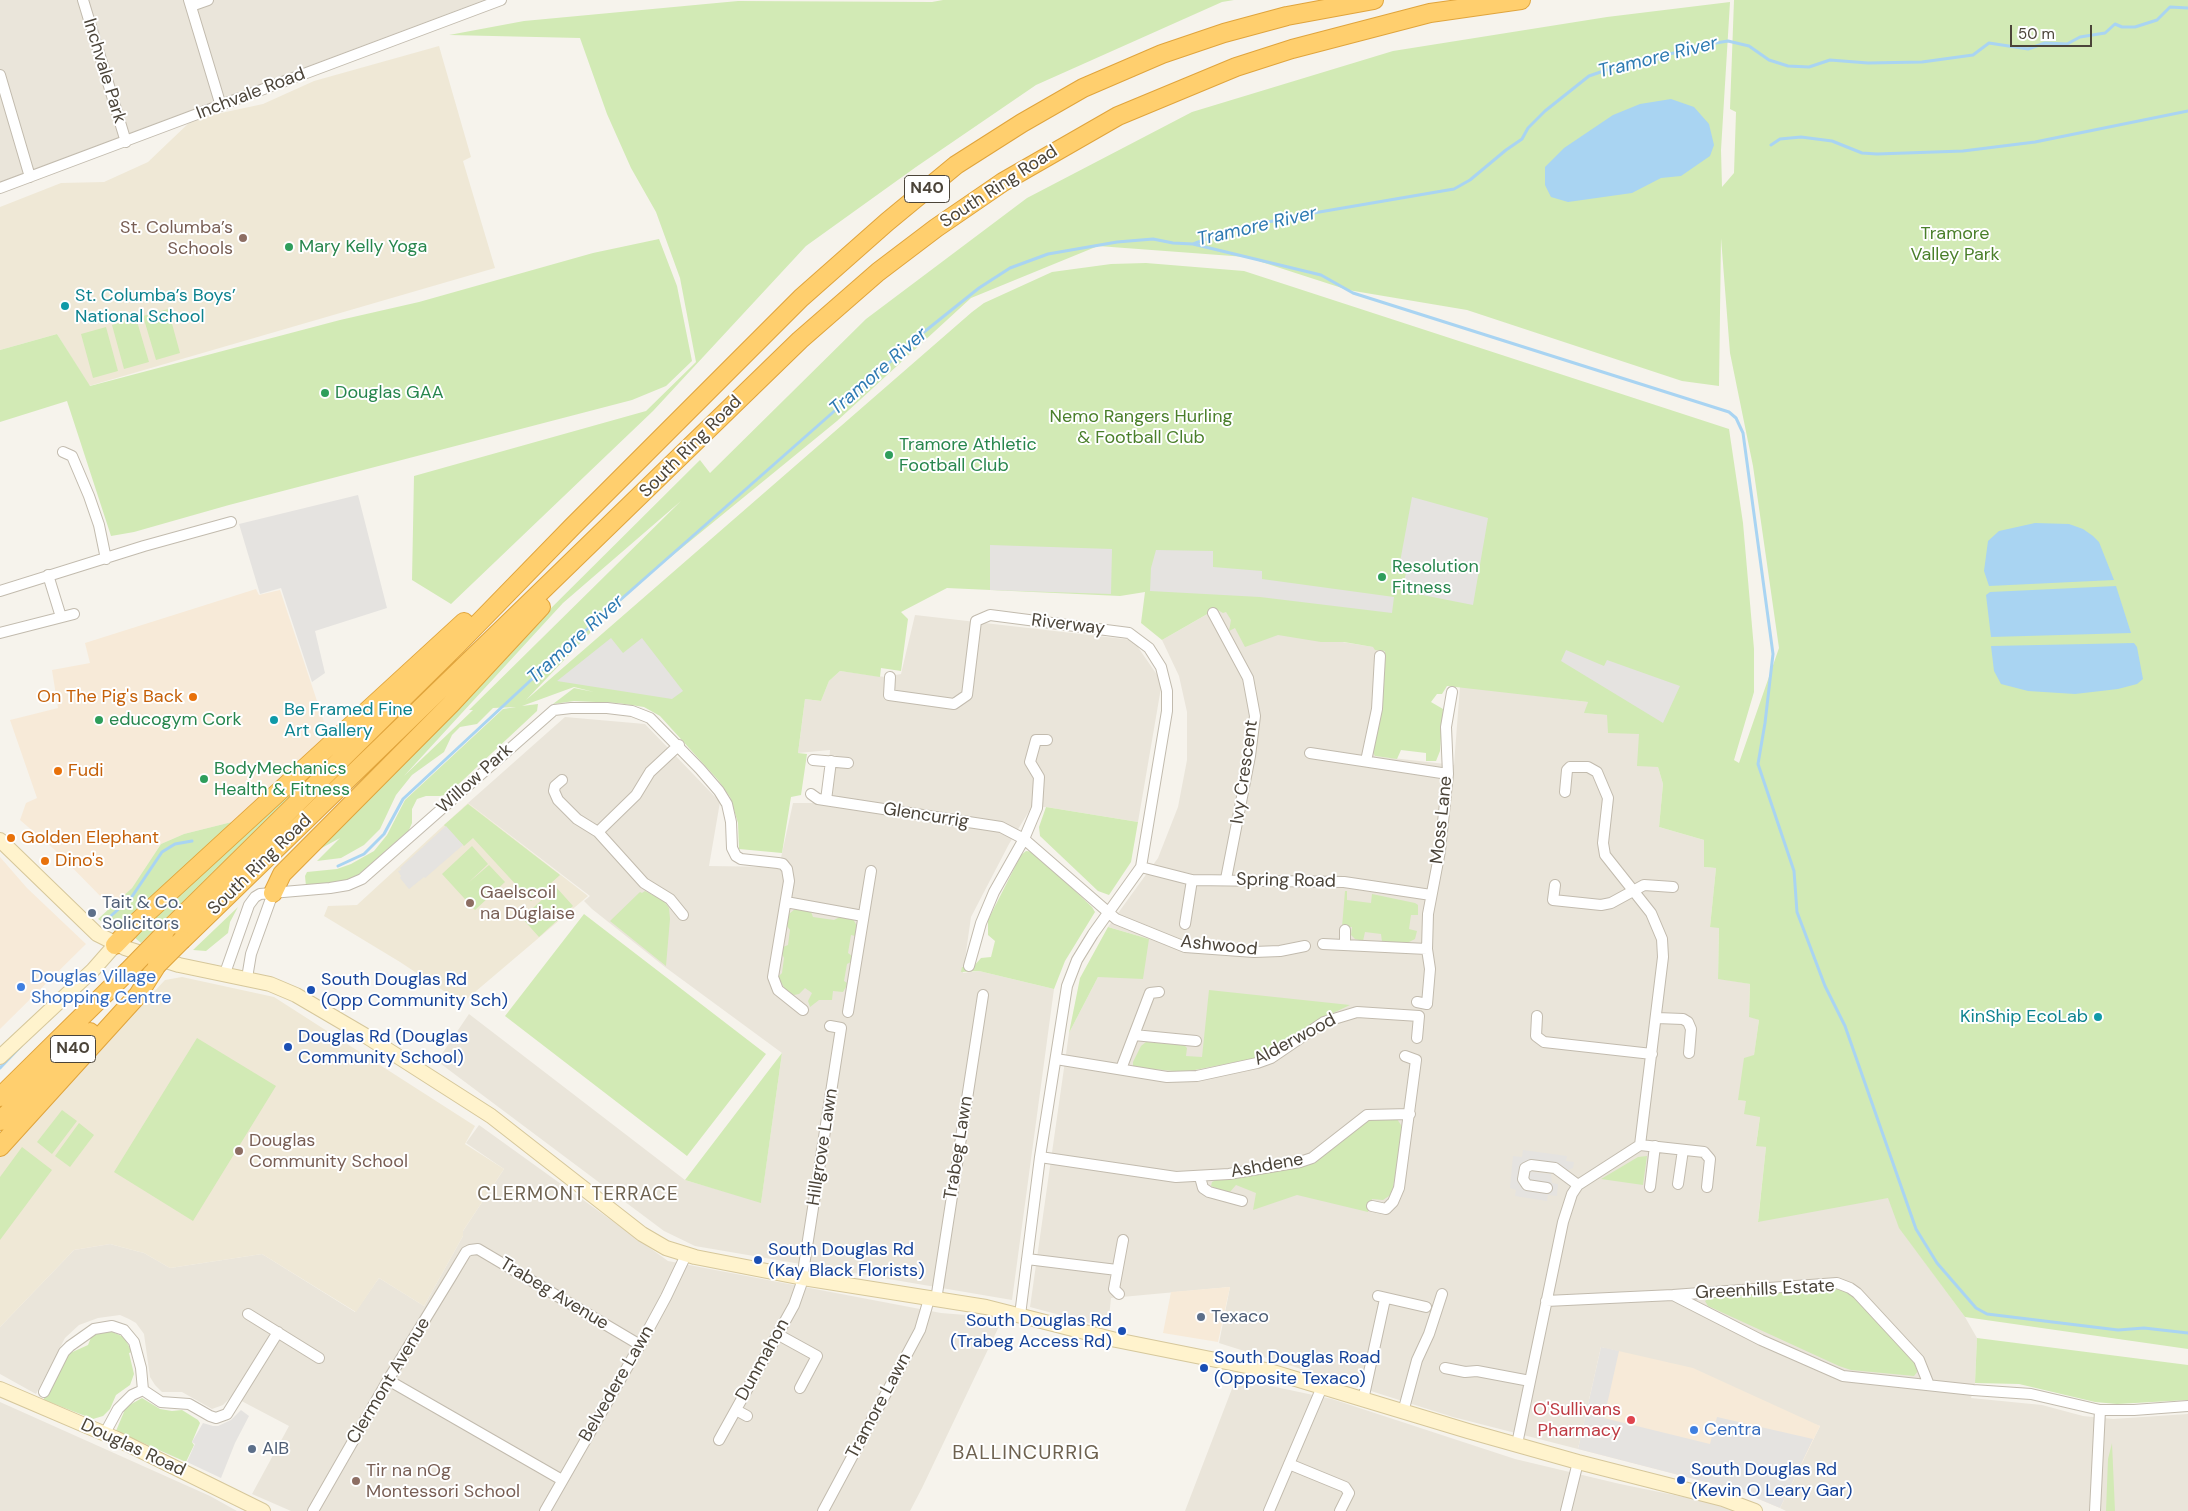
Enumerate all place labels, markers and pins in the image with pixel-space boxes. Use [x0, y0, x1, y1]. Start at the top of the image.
place label: St. Columba’s Schools [120, 217, 233, 260]
marker: St. Columba’s Schools [237, 232, 249, 244]
place label: Mary Kelly Yoga [299, 236, 427, 258]
marker: Mary Kelly Yoga [283, 241, 295, 253]
place label: St. Columba’s Boys’ National School [75, 285, 236, 328]
marker: St. Columba’s Boys’ National School [59, 300, 71, 312]
place label: Douglas GAA [335, 382, 444, 404]
marker: Douglas GAA [319, 387, 331, 399]
place label: Tramore Athletic Football Club [899, 434, 1037, 476]
marker: Tramore Athletic Football Club [883, 449, 895, 461]
place label: Resolution Fitness [1392, 556, 1479, 598]
marker: Resolution Fitness [1376, 571, 1388, 583]
place label: On The Pig's Back [37, 686, 183, 708]
marker: On The Pig's Back [187, 691, 199, 703]
place label: Be Framed Fine Art Gallery [284, 699, 413, 742]
place label: educogym Cork [109, 709, 242, 731]
marker: educogym Cork [93, 714, 105, 726]
marker: Be Framed Fine Art Gallery [268, 714, 280, 726]
place label: BodyMechanics Health & Fitness [214, 758, 350, 801]
place label: Fudi [68, 760, 104, 782]
marker: Fudi [52, 765, 64, 777]
marker: BodyMechanics Health & Fitness [198, 773, 210, 785]
place label: Golden Elephant [21, 827, 159, 849]
marker: Golden Elephant [5, 832, 17, 844]
place label: Dino's [55, 850, 104, 872]
marker: Dino's [39, 855, 51, 867]
place label: Gaelscoil na Dúglaise [480, 882, 575, 924]
place label: Tait & Co. Solicitors [102, 892, 182, 934]
marker: Gaelscoil na Dúglaise [464, 897, 476, 909]
marker: Tait & Co. Solicitors [86, 907, 98, 919]
place label: Douglas Village Shopping Centre [31, 966, 172, 1009]
place label: South Douglas Rd (Opp Community Sch) [321, 969, 508, 1012]
marker: Douglas Village Shopping Centre [15, 981, 27, 993]
marker: South Douglas Rd (Opp Community Sch) [305, 984, 317, 996]
place label: KinShip EcoLab [1960, 1006, 2088, 1028]
marker: KinShip EcoLab [2092, 1011, 2104, 1023]
place label: Douglas Rd (Douglas Community School) [298, 1026, 468, 1068]
marker: Douglas Rd (Douglas Community School) [282, 1041, 294, 1053]
place label: Douglas Community School [249, 1130, 408, 1172]
marker: Douglas Community School [233, 1145, 245, 1157]
place label: South Douglas Rd (Kay Black Florists) [768, 1239, 925, 1282]
marker: South Douglas Rd (Kay Black Florists) [752, 1254, 764, 1266]
place label: Texaco [1211, 1306, 1269, 1328]
place label: South Douglas Rd (Trabeg Access Rd) [950, 1310, 1112, 1352]
marker: Texaco [1195, 1311, 1207, 1323]
marker: South Douglas Rd (Trabeg Access Rd) [1116, 1325, 1128, 1337]
place label: South Douglas Road (Opposite Texaco) [1214, 1347, 1381, 1390]
marker: South Douglas Road (Opposite Texaco) [1198, 1362, 1210, 1374]
place label: O'Sullivans Pharmacy [1533, 1399, 1621, 1442]
marker: O'Sullivans Pharmacy [1625, 1414, 1637, 1426]
place label: Centra [1704, 1419, 1761, 1441]
marker: Centra [1688, 1424, 1700, 1436]
place label: AIB [262, 1438, 289, 1460]
marker: AIB [246, 1443, 258, 1455]
place label: South Douglas Rd (Kevin O Leary Gar) [1691, 1459, 1853, 1502]
place label: Tir na nOg Montessori School [366, 1460, 520, 1502]
marker: South Douglas Rd (Kevin O Leary Gar) [1675, 1474, 1687, 1486]
marker: Tir na nOg Montessori School [350, 1475, 362, 1487]

